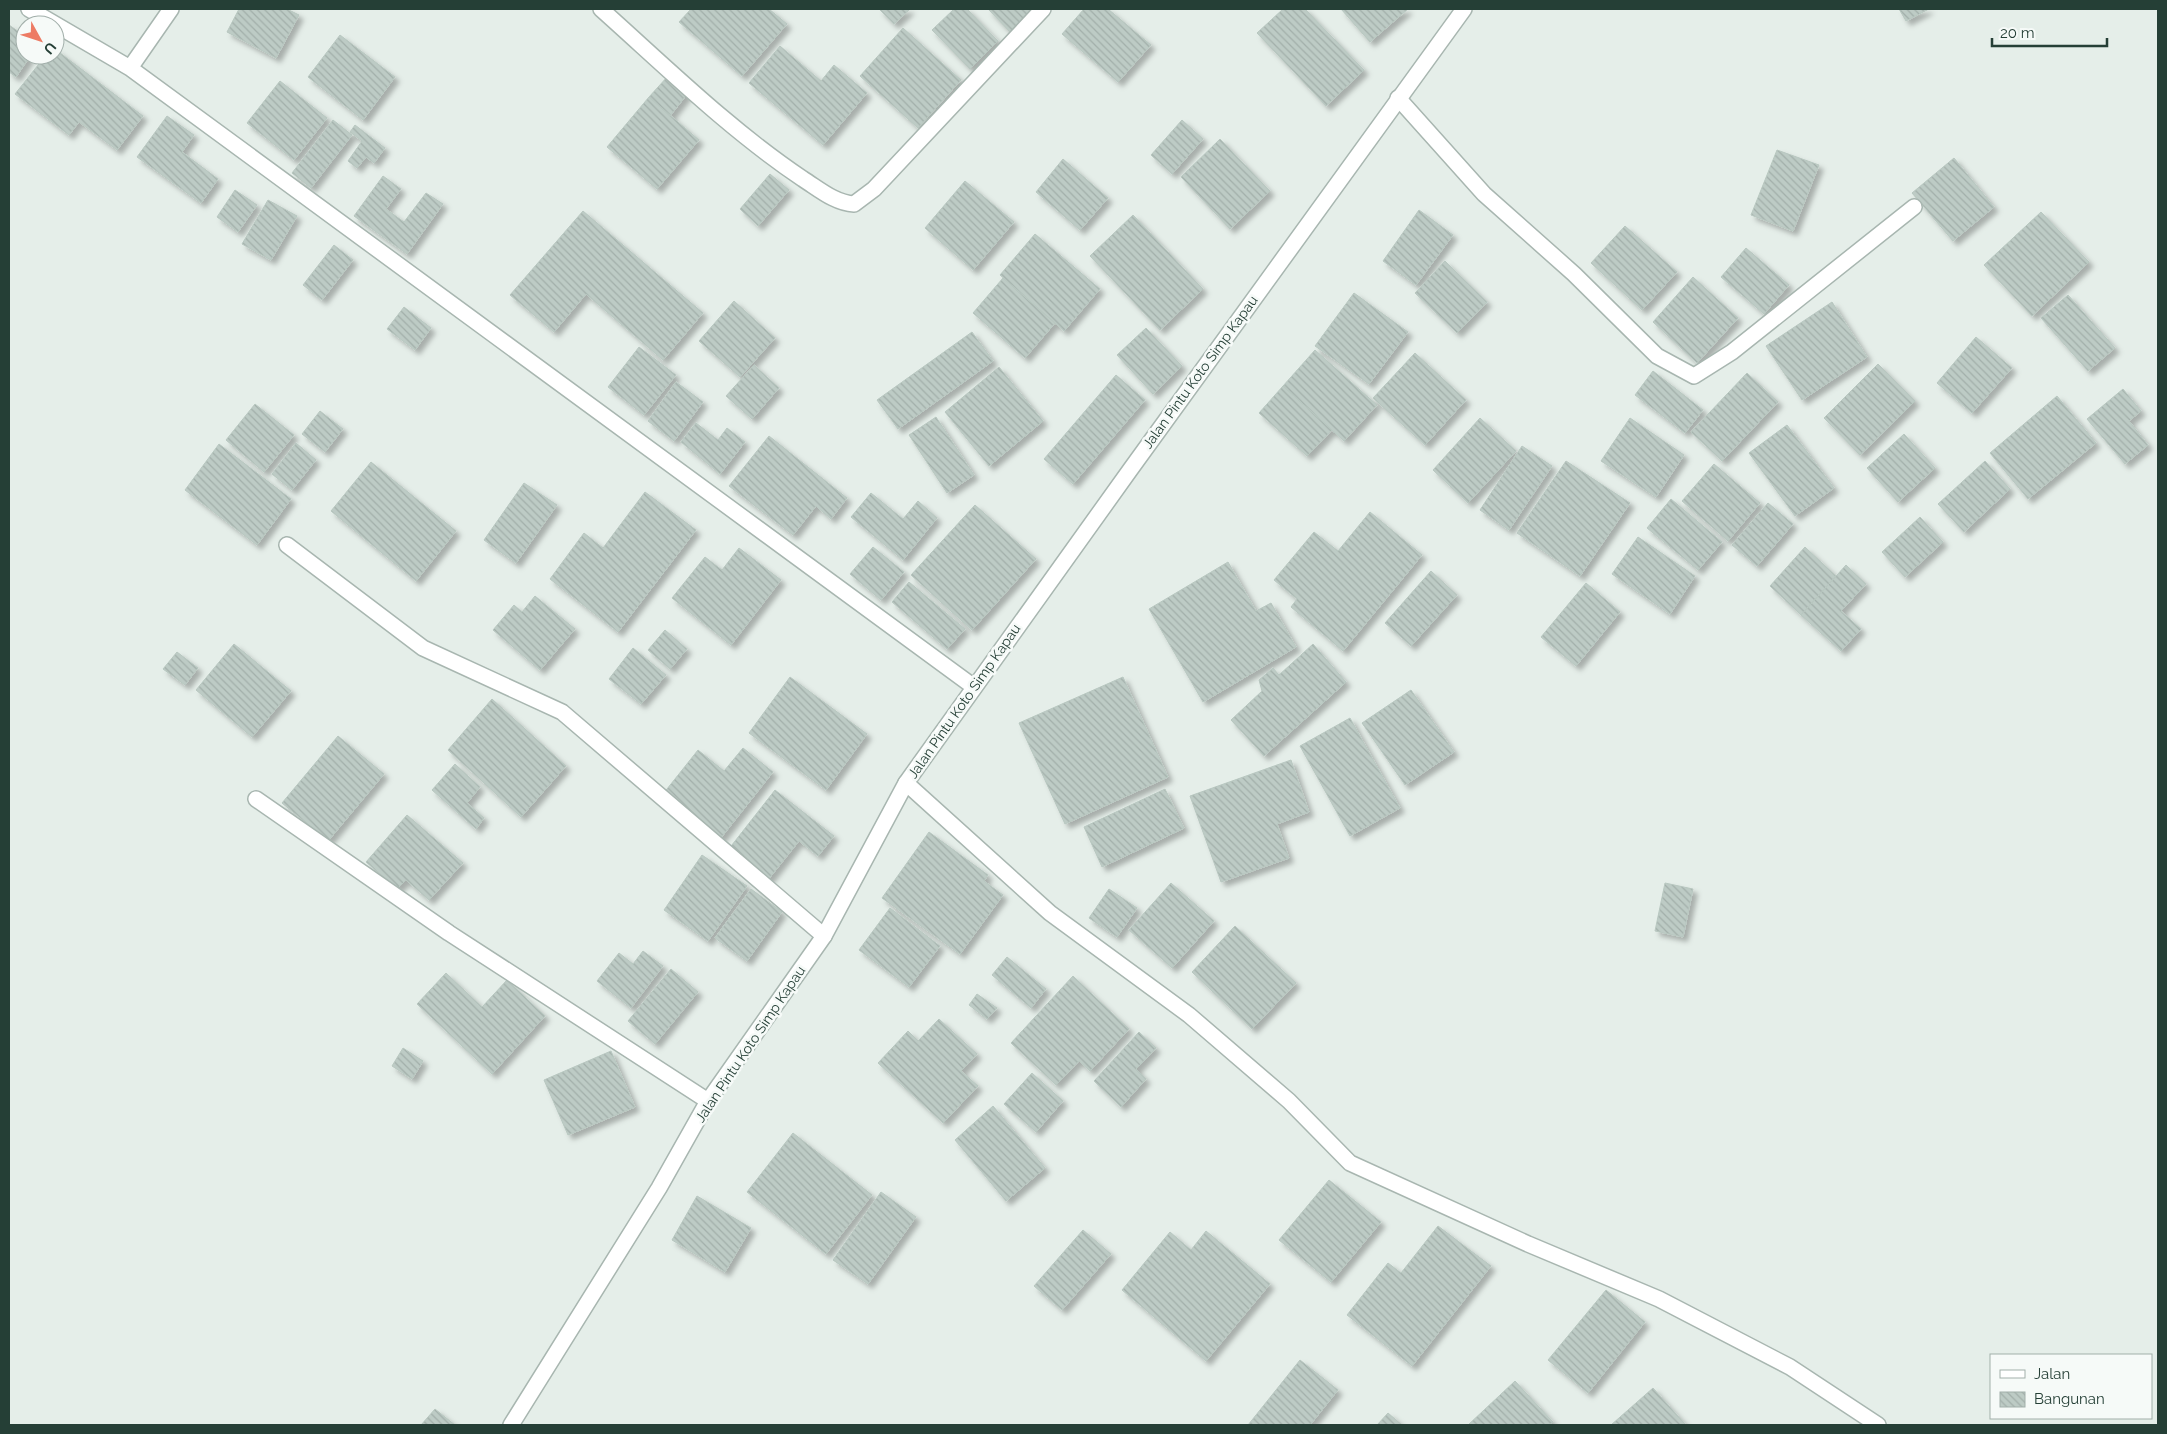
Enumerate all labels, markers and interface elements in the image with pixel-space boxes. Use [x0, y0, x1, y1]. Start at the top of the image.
north arrow [15, 15, 65, 65]
scale bar [1992, 15, 2107, 47]
text: 20 m [2000, 24, 2035, 42]
text: U [40, 39, 59, 58]
street label: Jalan Pintu Koto Simp Kapau [1139, 292, 1261, 452]
street label: Jalan Pintu Koto Simp Kapau [904, 621, 1024, 781]
street label: Jalan Pintu Koto Simp Kapau [692, 963, 808, 1125]
legend [1990, 1354, 2152, 1419]
text: Jalan [2034, 1365, 2070, 1383]
text: Bangunan [2034, 1390, 2105, 1408]

